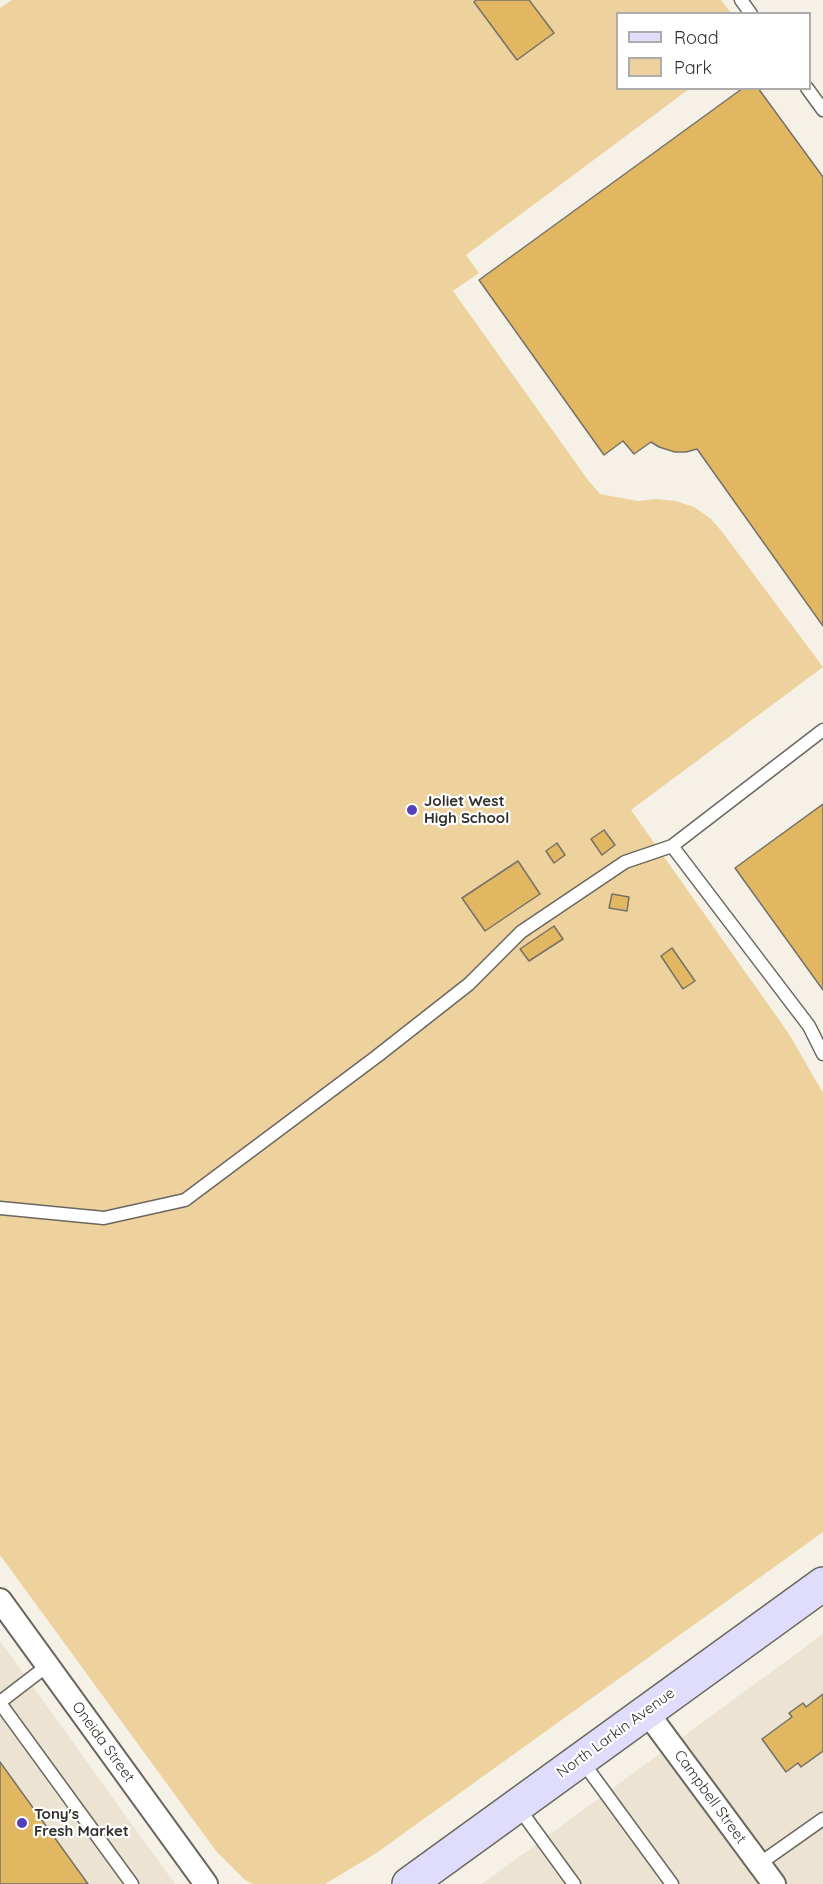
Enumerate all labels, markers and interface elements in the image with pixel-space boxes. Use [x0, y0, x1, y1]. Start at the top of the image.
legend [616, 12, 811, 90]
text: Road [674, 26, 719, 49]
text: Park [674, 56, 712, 79]
place label: Joliet West High School [424, 792, 509, 827]
marker: Joliet West High School [405, 803, 419, 817]
street label: North Larkin Avenue [553, 1684, 679, 1782]
street label: Oneida Street [68, 1698, 138, 1786]
street label: Campbell Street [670, 1747, 750, 1847]
place label: Tony's Fresh Market [34, 1805, 129, 1840]
marker: Tony's Fresh Market [15, 1816, 29, 1830]

